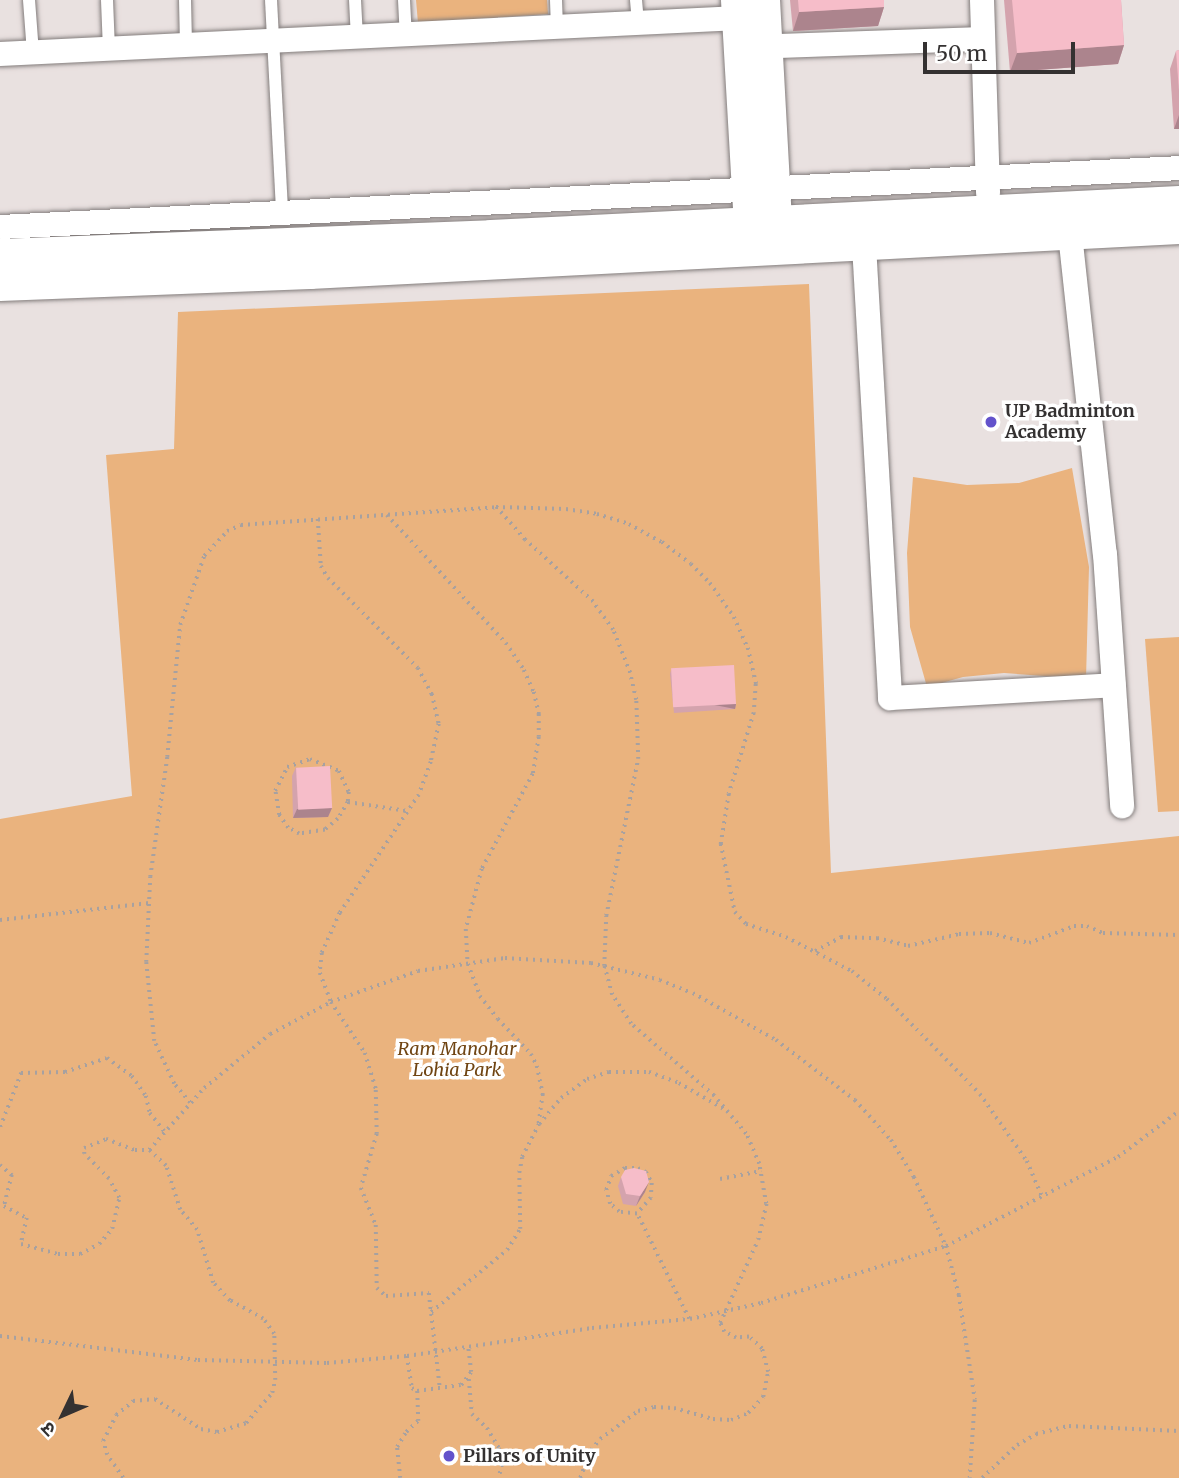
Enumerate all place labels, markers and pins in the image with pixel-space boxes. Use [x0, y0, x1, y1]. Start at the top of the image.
place label: UP Badminton Academy [1005, 401, 1135, 444]
marker: UP Badminton Academy [983, 414, 999, 430]
place label: Pillars of Unity [463, 1445, 596, 1467]
marker: Pillars of Unity [441, 1448, 457, 1464]

